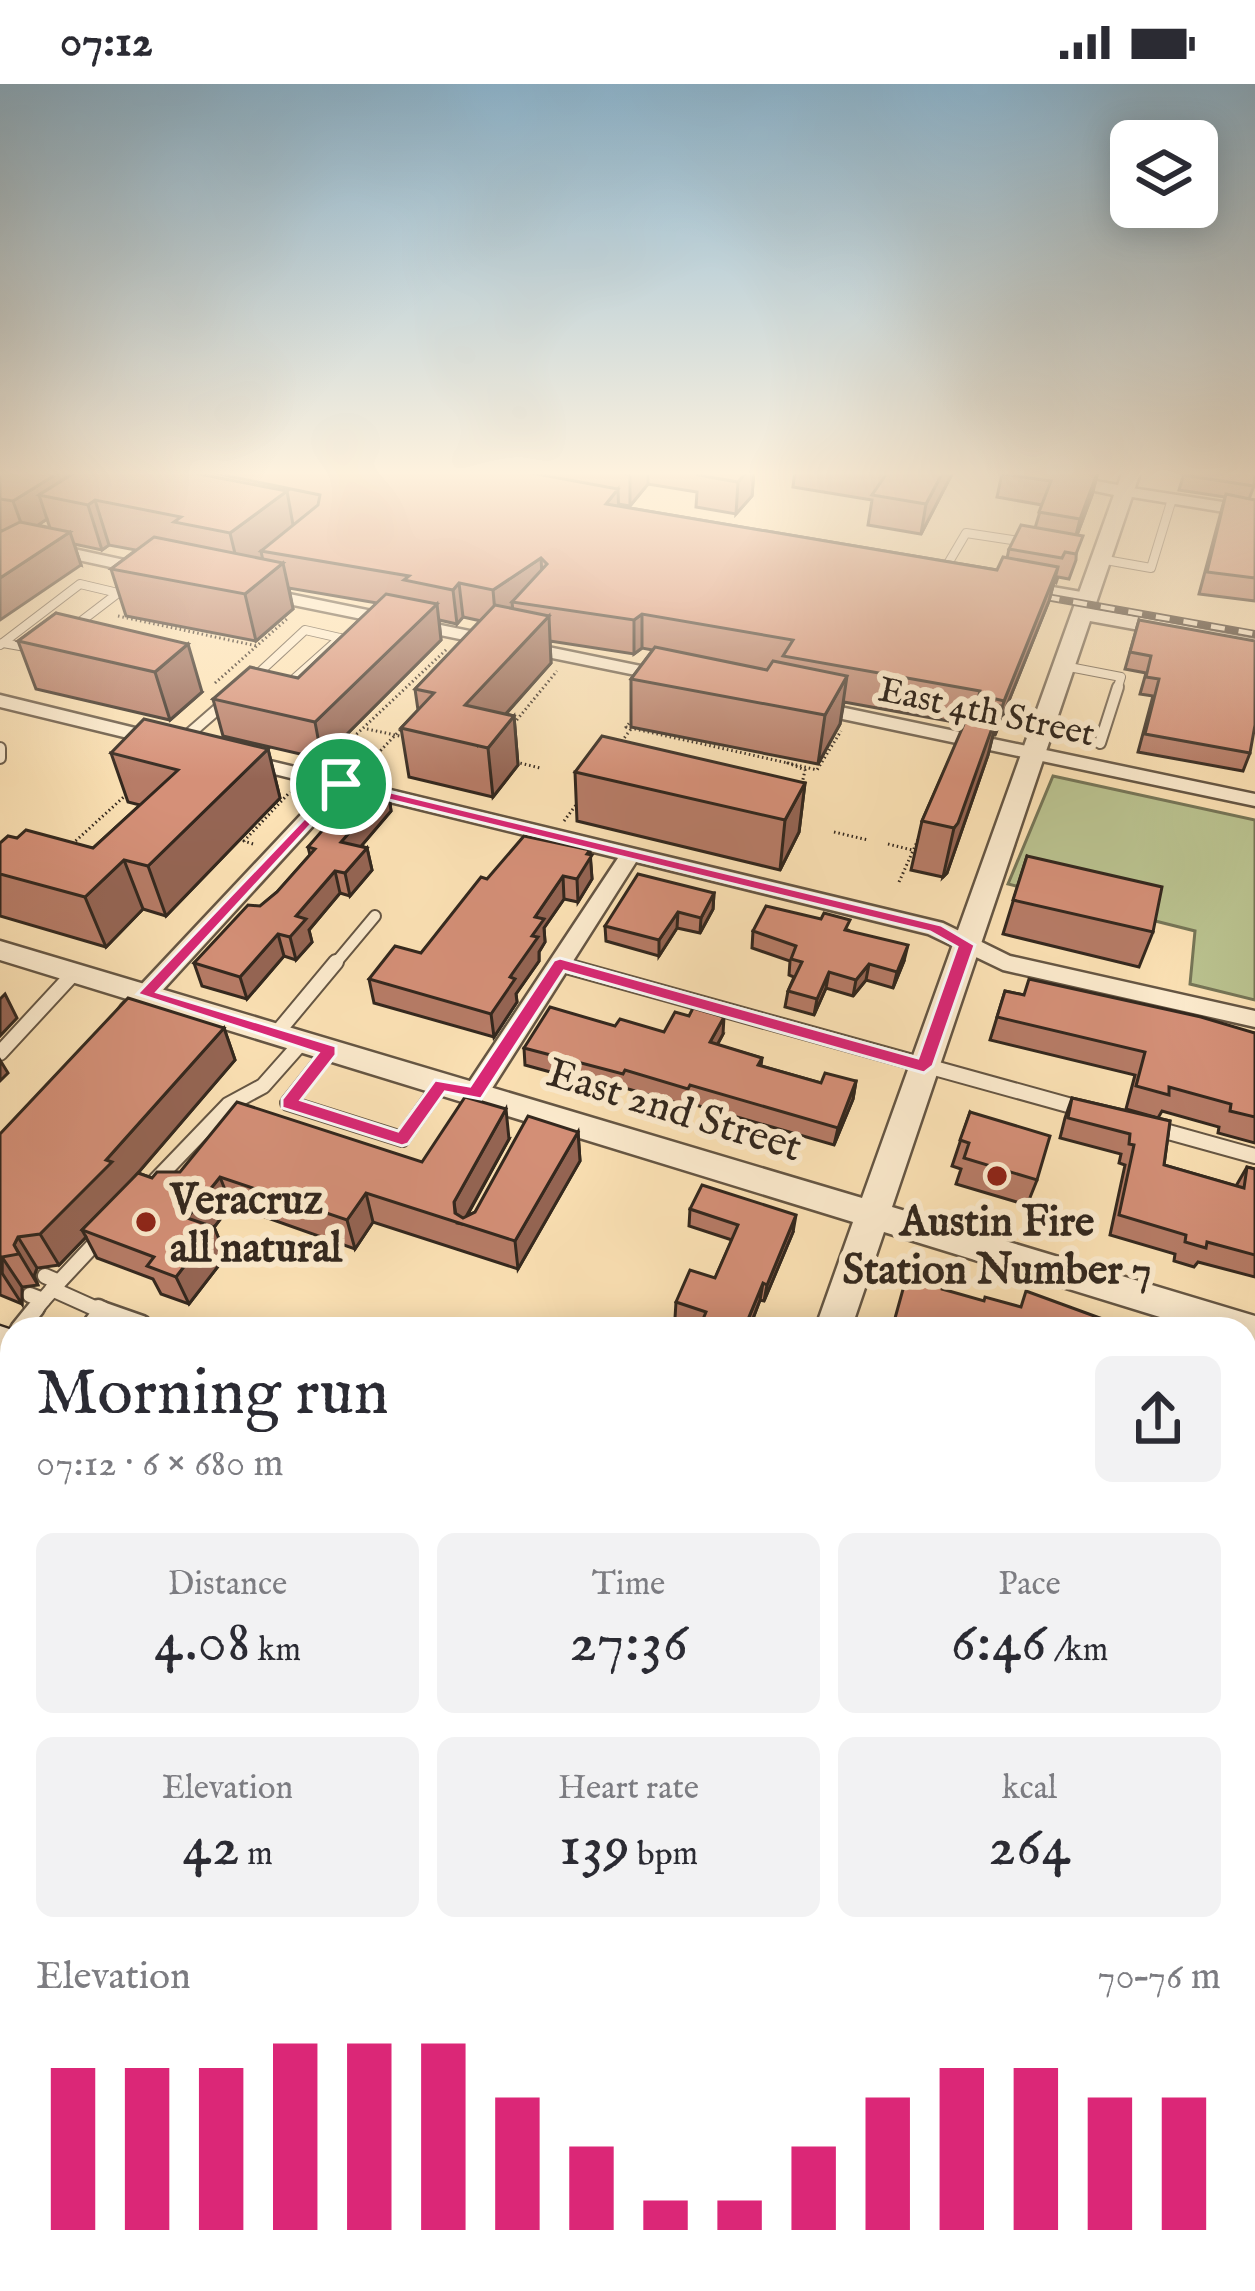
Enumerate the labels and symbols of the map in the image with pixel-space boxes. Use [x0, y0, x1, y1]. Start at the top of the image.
street label: East 4th Street [874, 668, 1099, 758]
pin [290, 733, 392, 835]
street label: East 2nd Street [540, 1047, 808, 1175]
marker: Austin Fire Station Number 7 [984, 1163, 1010, 1189]
place label: Veracruz all natural [169, 1175, 344, 1276]
place label: Austin Fire Station Number 7 [843, 1197, 1151, 1298]
marker: Veracruz all natural [133, 1209, 159, 1235]

